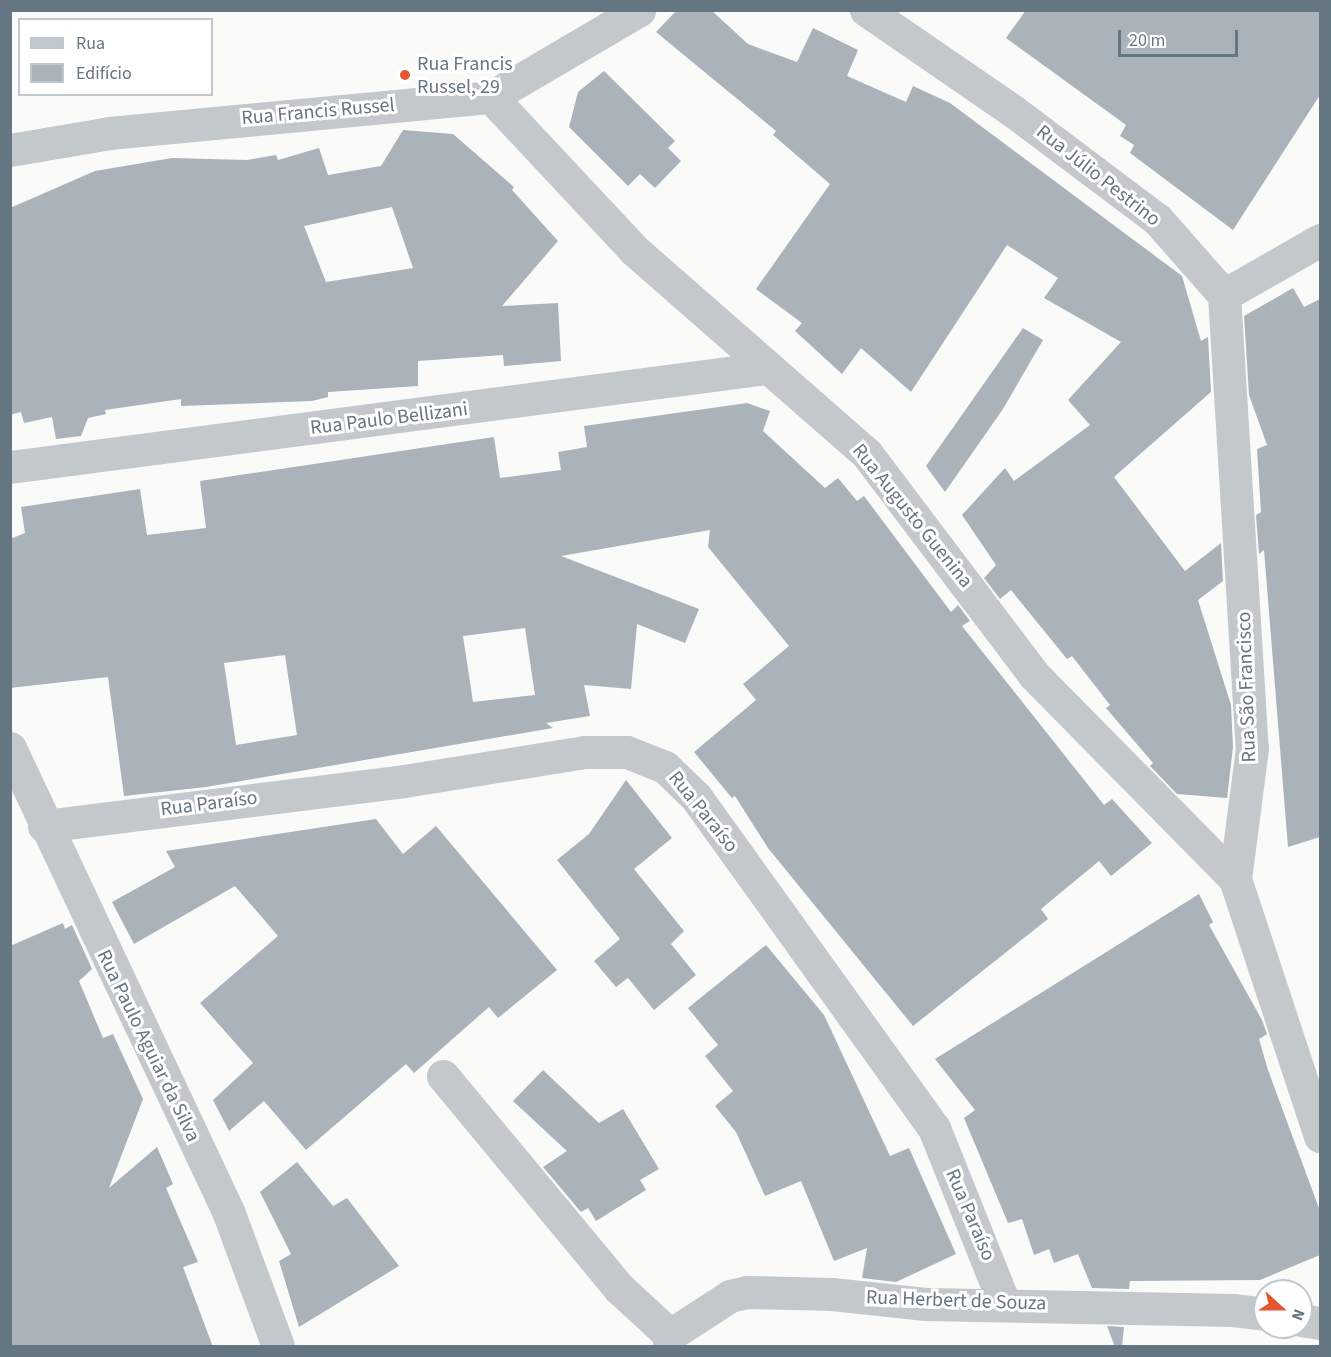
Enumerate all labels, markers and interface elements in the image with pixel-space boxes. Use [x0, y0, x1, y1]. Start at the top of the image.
legend [18, 18, 213, 96]
scale bar [1121, 18, 1241, 56]
text: 20 m [1129, 28, 1165, 53]
text: Rua [76, 31, 105, 56]
place label: Rua Francis Russel, 29 [417, 52, 513, 99]
text: Edifício [76, 61, 132, 86]
marker: Rua Francis Russel, 29 [398, 68, 412, 82]
street label: Rua Francis Russel [240, 93, 396, 131]
street label: Rua Júlio Pestrino [1031, 120, 1165, 232]
street label: Rua Paulo Bellizani [309, 397, 469, 441]
street label: Rua Augusto Guenina [847, 439, 977, 593]
street label: Rua São Francisco [1232, 611, 1262, 763]
street label: Rua Paraíso [663, 767, 743, 857]
street label: Rua Paraíso [159, 786, 259, 822]
street label: Rua Paulo Aguiar da Silva [91, 946, 205, 1146]
street label: Rua Paraíso [940, 1165, 1000, 1265]
north arrow [1253, 1279, 1313, 1339]
street label: Rua Herbert de Souza [865, 1286, 1047, 1316]
text: N [1286, 1306, 1310, 1324]

